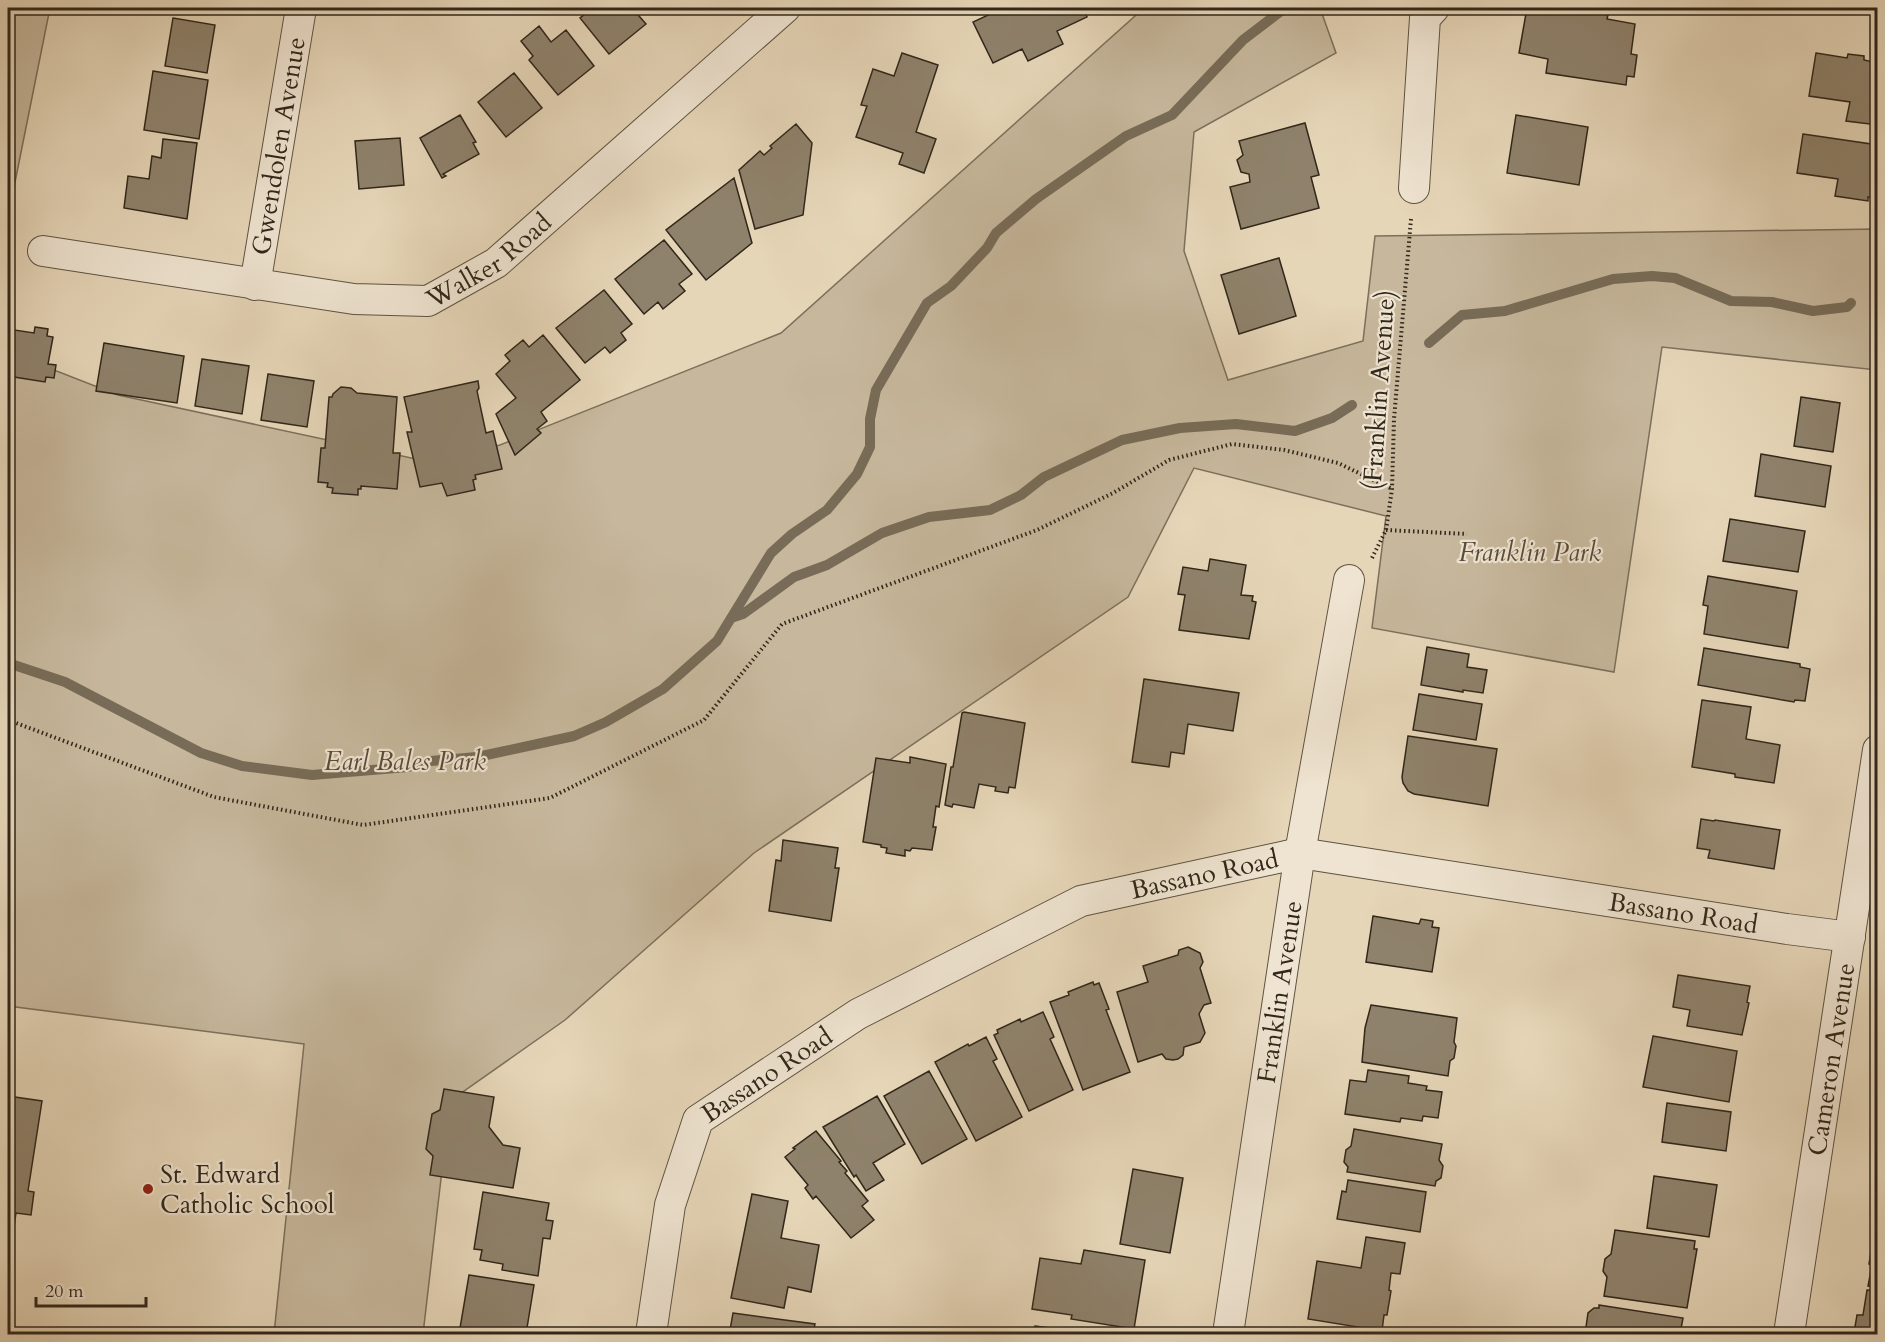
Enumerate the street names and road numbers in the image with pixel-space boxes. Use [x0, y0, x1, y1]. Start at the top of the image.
street label: Gwendolen Avenue [243, 34, 313, 258]
street label: Walker Road [419, 205, 559, 317]
street label: (Franklin Avenue) [1355, 289, 1403, 491]
street label: Bassano Road [1127, 841, 1282, 907]
street label: Bassano Road [1606, 884, 1761, 942]
street label: Franklin Avenue [1248, 898, 1310, 1086]
street label: Cameron Avenue [1799, 960, 1863, 1158]
street label: Bassano Road [694, 1018, 839, 1131]

